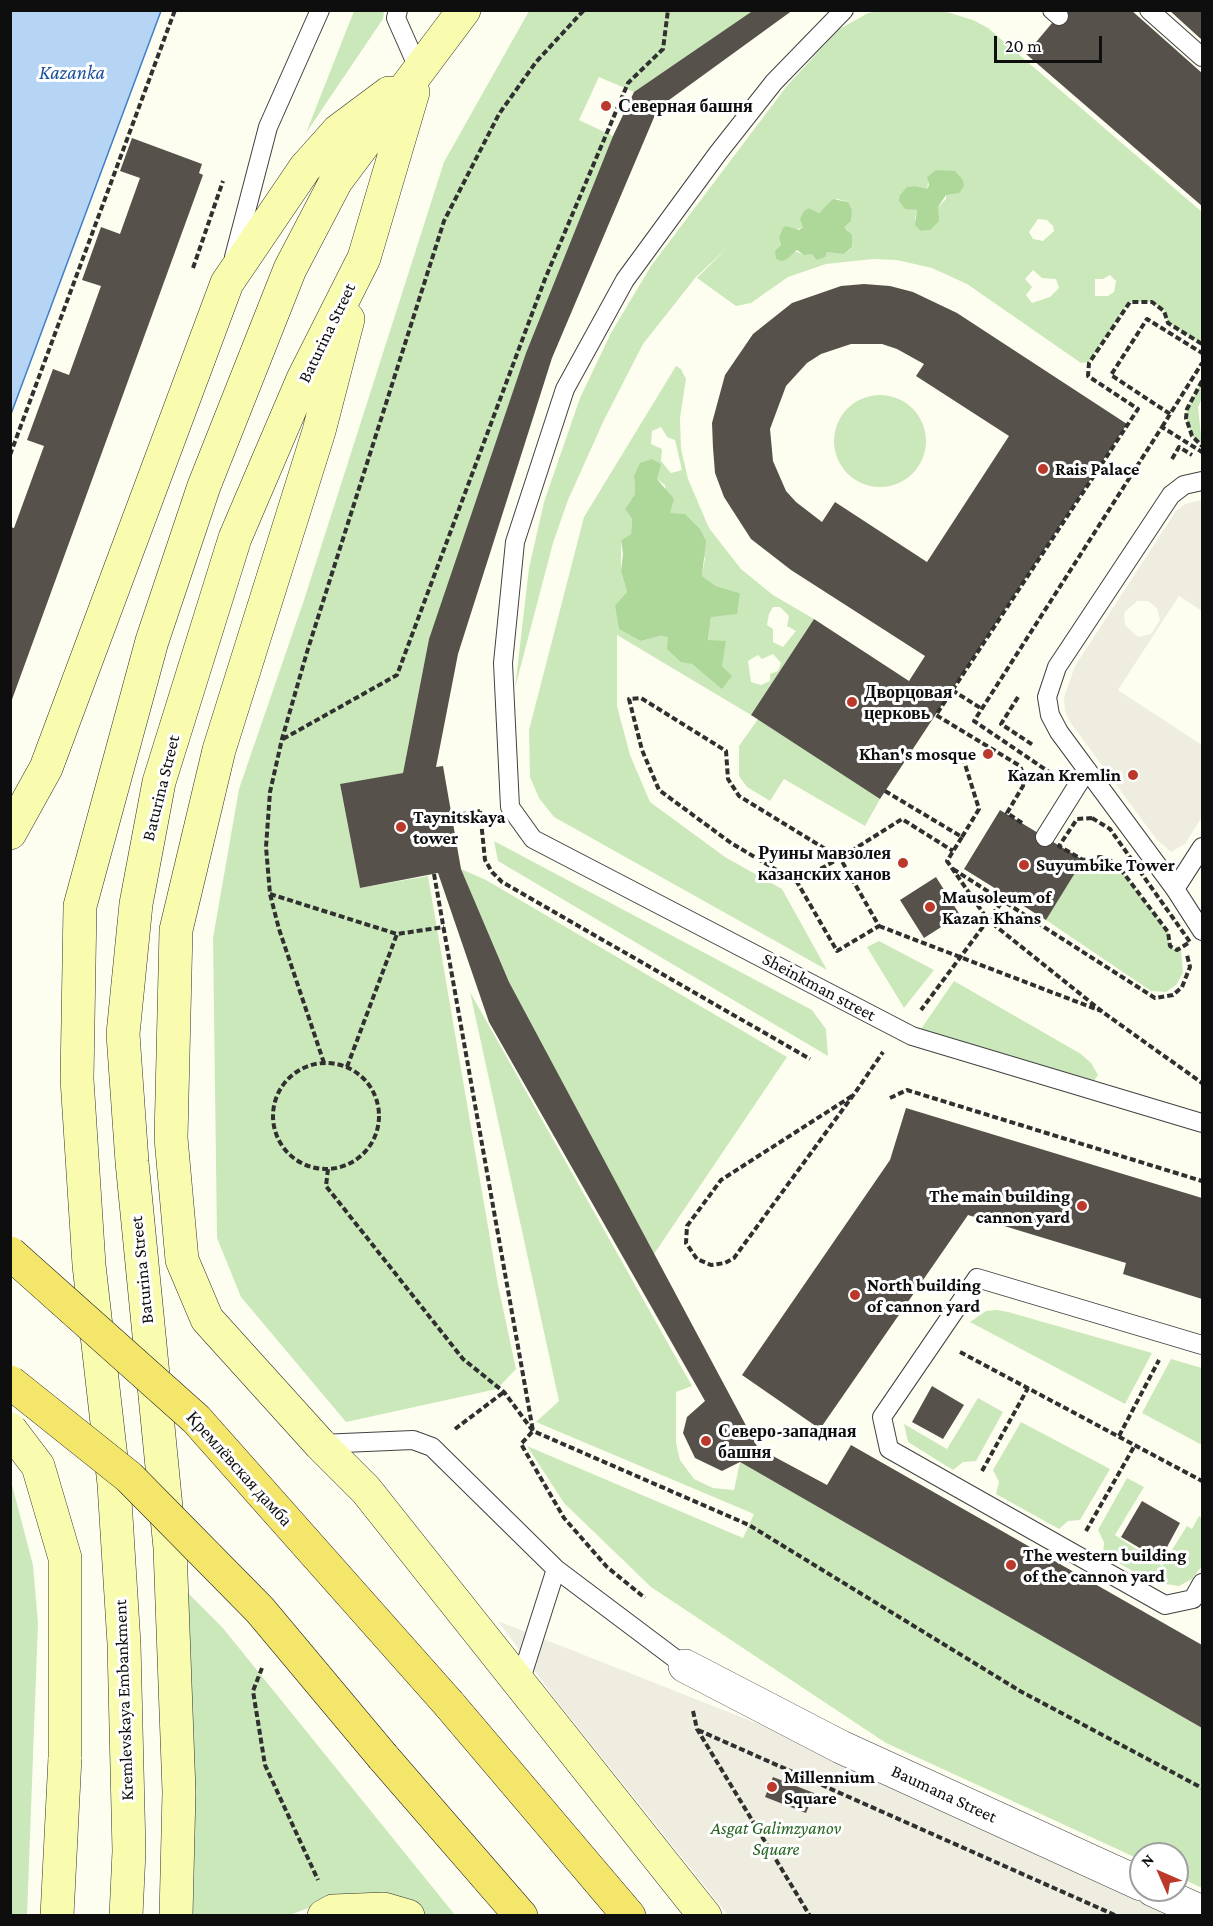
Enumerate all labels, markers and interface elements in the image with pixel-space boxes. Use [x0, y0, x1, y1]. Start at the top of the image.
scale bar [997, 24, 1105, 62]
text: 20 m [1005, 36, 1042, 56]
water label: Kazanka [39, 61, 105, 85]
place label: Северная башня [618, 95, 753, 117]
marker: Северная башня [599, 99, 613, 113]
street label: Baturina Street [294, 280, 360, 386]
place label: Rais Palace [1055, 458, 1139, 480]
marker: Rais Palace [1036, 462, 1050, 476]
place label: Дворцовая церковь [864, 681, 952, 724]
marker: Дворцовая церковь [845, 695, 859, 709]
street label: Baturina Street [137, 733, 185, 843]
place label: Khan's mosque [859, 743, 976, 765]
marker: Khan's mosque [981, 747, 995, 761]
place label: Kazan Kremlin [1007, 764, 1121, 786]
marker: Kazan Kremlin [1126, 768, 1140, 782]
place label: Taynitskaya tower [413, 806, 506, 848]
marker: Taynitskaya tower [394, 820, 408, 834]
place label: Руины мавзолея казанских ханов [758, 842, 891, 884]
place label: Suyumbike Tower [1036, 854, 1175, 876]
marker: Руины мавзолея казанских ханов [896, 856, 910, 870]
marker: Suyumbike Tower [1017, 858, 1031, 872]
place label: Mausoleum of Kazan Khans [942, 886, 1051, 928]
marker: Mausoleum of Kazan Khans [923, 900, 937, 914]
street label: Sheinkman street [758, 948, 880, 1026]
place label: The main building cannon yard [929, 1185, 1070, 1228]
marker: The main building cannon yard [1075, 1199, 1089, 1213]
street label: Baturina Street [126, 1215, 158, 1325]
place label: North building of cannon yard [867, 1274, 981, 1316]
marker: North building of cannon yard [848, 1288, 862, 1302]
street label: Кремлёвская дамба [182, 1407, 296, 1531]
place label: Северо-западная башня [718, 1420, 856, 1462]
marker: Северо-западная башня [699, 1434, 713, 1448]
place label: The western building of the cannon yard [1023, 1544, 1186, 1586]
marker: The western building of the cannon yard [1004, 1558, 1018, 1572]
street label: Kremlevskaya Embankment [110, 1599, 138, 1801]
street label: Baumana Street [888, 1760, 1000, 1828]
place label: Millennium Square [784, 1766, 875, 1808]
marker: Millennium Square [765, 1780, 779, 1794]
park label: Asgat Galimzyanov Square [711, 1817, 841, 1860]
north arrow [1129, 1842, 1189, 1902]
text: N [1137, 1850, 1157, 1870]

